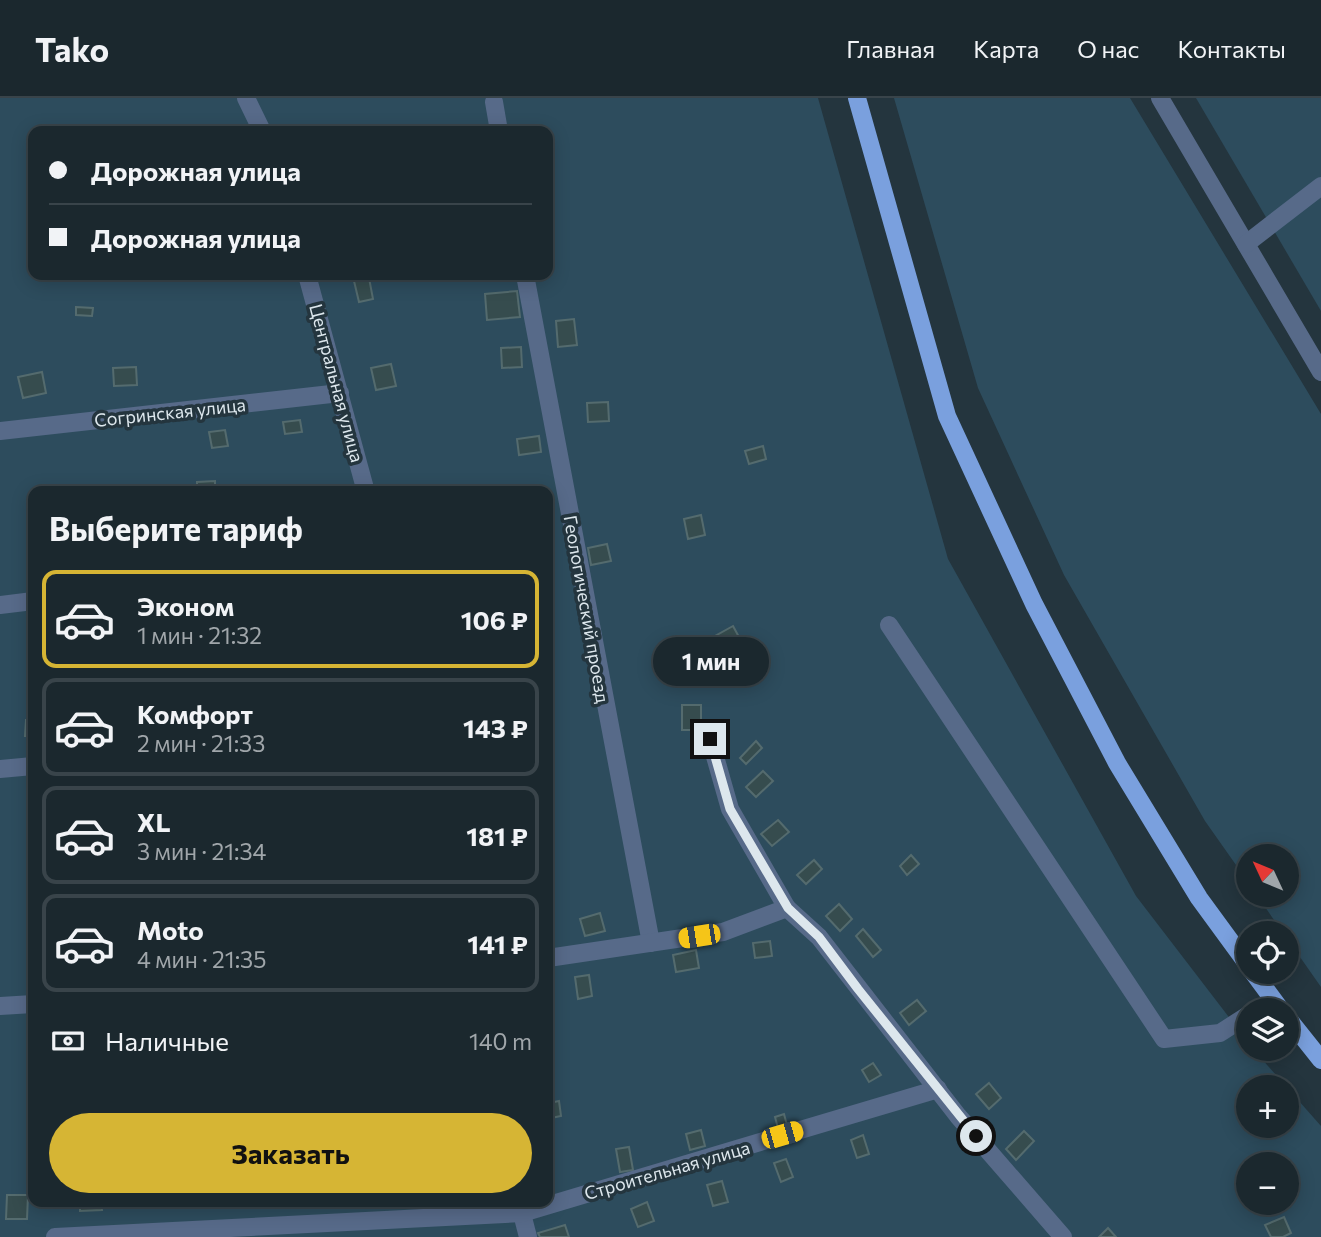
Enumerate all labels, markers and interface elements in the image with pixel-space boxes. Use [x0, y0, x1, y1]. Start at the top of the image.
text: Tako [35, 28, 109, 69]
text: Главная [846, 34, 935, 63]
text: Карта [973, 34, 1039, 63]
text: О нас [1077, 34, 1139, 63]
text: Контакты [1177, 34, 1286, 63]
text: Дорожная улица [91, 155, 301, 186]
text: Дорожная улица [91, 222, 301, 253]
street label: Центральная улица [305, 301, 369, 465]
street label: Согринская улица [93, 393, 247, 431]
text: Выберите тариф [49, 508, 303, 548]
street label: Геологический проезд [560, 513, 614, 705]
icon: car [53, 588, 116, 651]
text: Эконом [137, 590, 234, 621]
text: 106 ₽ [461, 604, 528, 635]
text: 1 мин · 21:32 [137, 621, 262, 649]
callout: 1 мин [652, 638, 768, 686]
text: 1 мин [682, 647, 740, 675]
icon: car [53, 696, 116, 759]
text: Комфорт [137, 698, 253, 729]
text: 143 ₽ [463, 712, 528, 743]
route end [694, 723, 726, 755]
text: 2 мин · 21:33 [137, 729, 265, 757]
icon: car [53, 804, 116, 867]
text: XL [137, 806, 171, 837]
text: 181 ₽ [466, 820, 528, 851]
text: 3 мин · 21:34 [137, 837, 266, 865]
north arrow [1236, 844, 1298, 906]
map controls [1236, 844, 1299, 1215]
icon: car [53, 912, 116, 975]
text: Moto [137, 914, 204, 945]
button: locate [1236, 921, 1299, 984]
car [677, 922, 722, 950]
text: 141 ₽ [467, 928, 528, 959]
text: 4 мин · 21:35 [137, 945, 266, 973]
button: layers [1236, 998, 1299, 1061]
icon: cash [49, 1022, 87, 1060]
text: Наличные [105, 1025, 229, 1056]
text: 140 m [469, 1027, 532, 1055]
button: + [1236, 1075, 1299, 1138]
button: Заказать [49, 1113, 532, 1193]
car [759, 1119, 806, 1151]
route start [960, 1120, 992, 1152]
street label: Строительная улица [582, 1136, 752, 1204]
button: − [1236, 1152, 1299, 1215]

